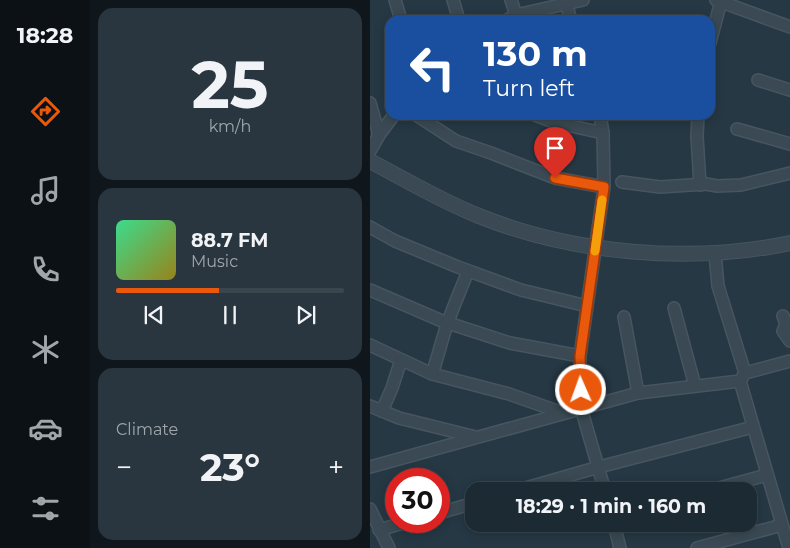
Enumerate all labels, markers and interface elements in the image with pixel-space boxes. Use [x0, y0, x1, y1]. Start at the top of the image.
text: 18:28 [17, 22, 73, 49]
text: 130 m [483, 32, 588, 75]
icon: left [400, 35, 465, 100]
text: 25 [191, 45, 269, 124]
text: Turn left [483, 75, 575, 102]
icon: directions [28, 94, 63, 129]
text: km/h [209, 117, 251, 136]
pin [534, 127, 576, 178]
icon: arrive [541, 134, 569, 162]
icon: music [28, 173, 63, 208]
text: 88.7 FM [191, 229, 268, 252]
icon: phone [28, 252, 63, 287]
text: Music [191, 252, 238, 271]
icon: previous [140, 301, 168, 329]
icon: pause [216, 301, 244, 329]
icon: next [292, 301, 320, 329]
icon: climate [28, 332, 63, 367]
position arrow [554, 363, 606, 415]
icon: car [28, 411, 63, 446]
text: Climate [116, 420, 178, 439]
text: 23° [200, 444, 260, 491]
text: − [116, 450, 132, 484]
text: + [328, 450, 344, 484]
speed limit sign: 30 [385, 468, 450, 533]
icon: filters [28, 491, 63, 526]
text: 18:29 · 1 min · 160 m [516, 495, 706, 518]

